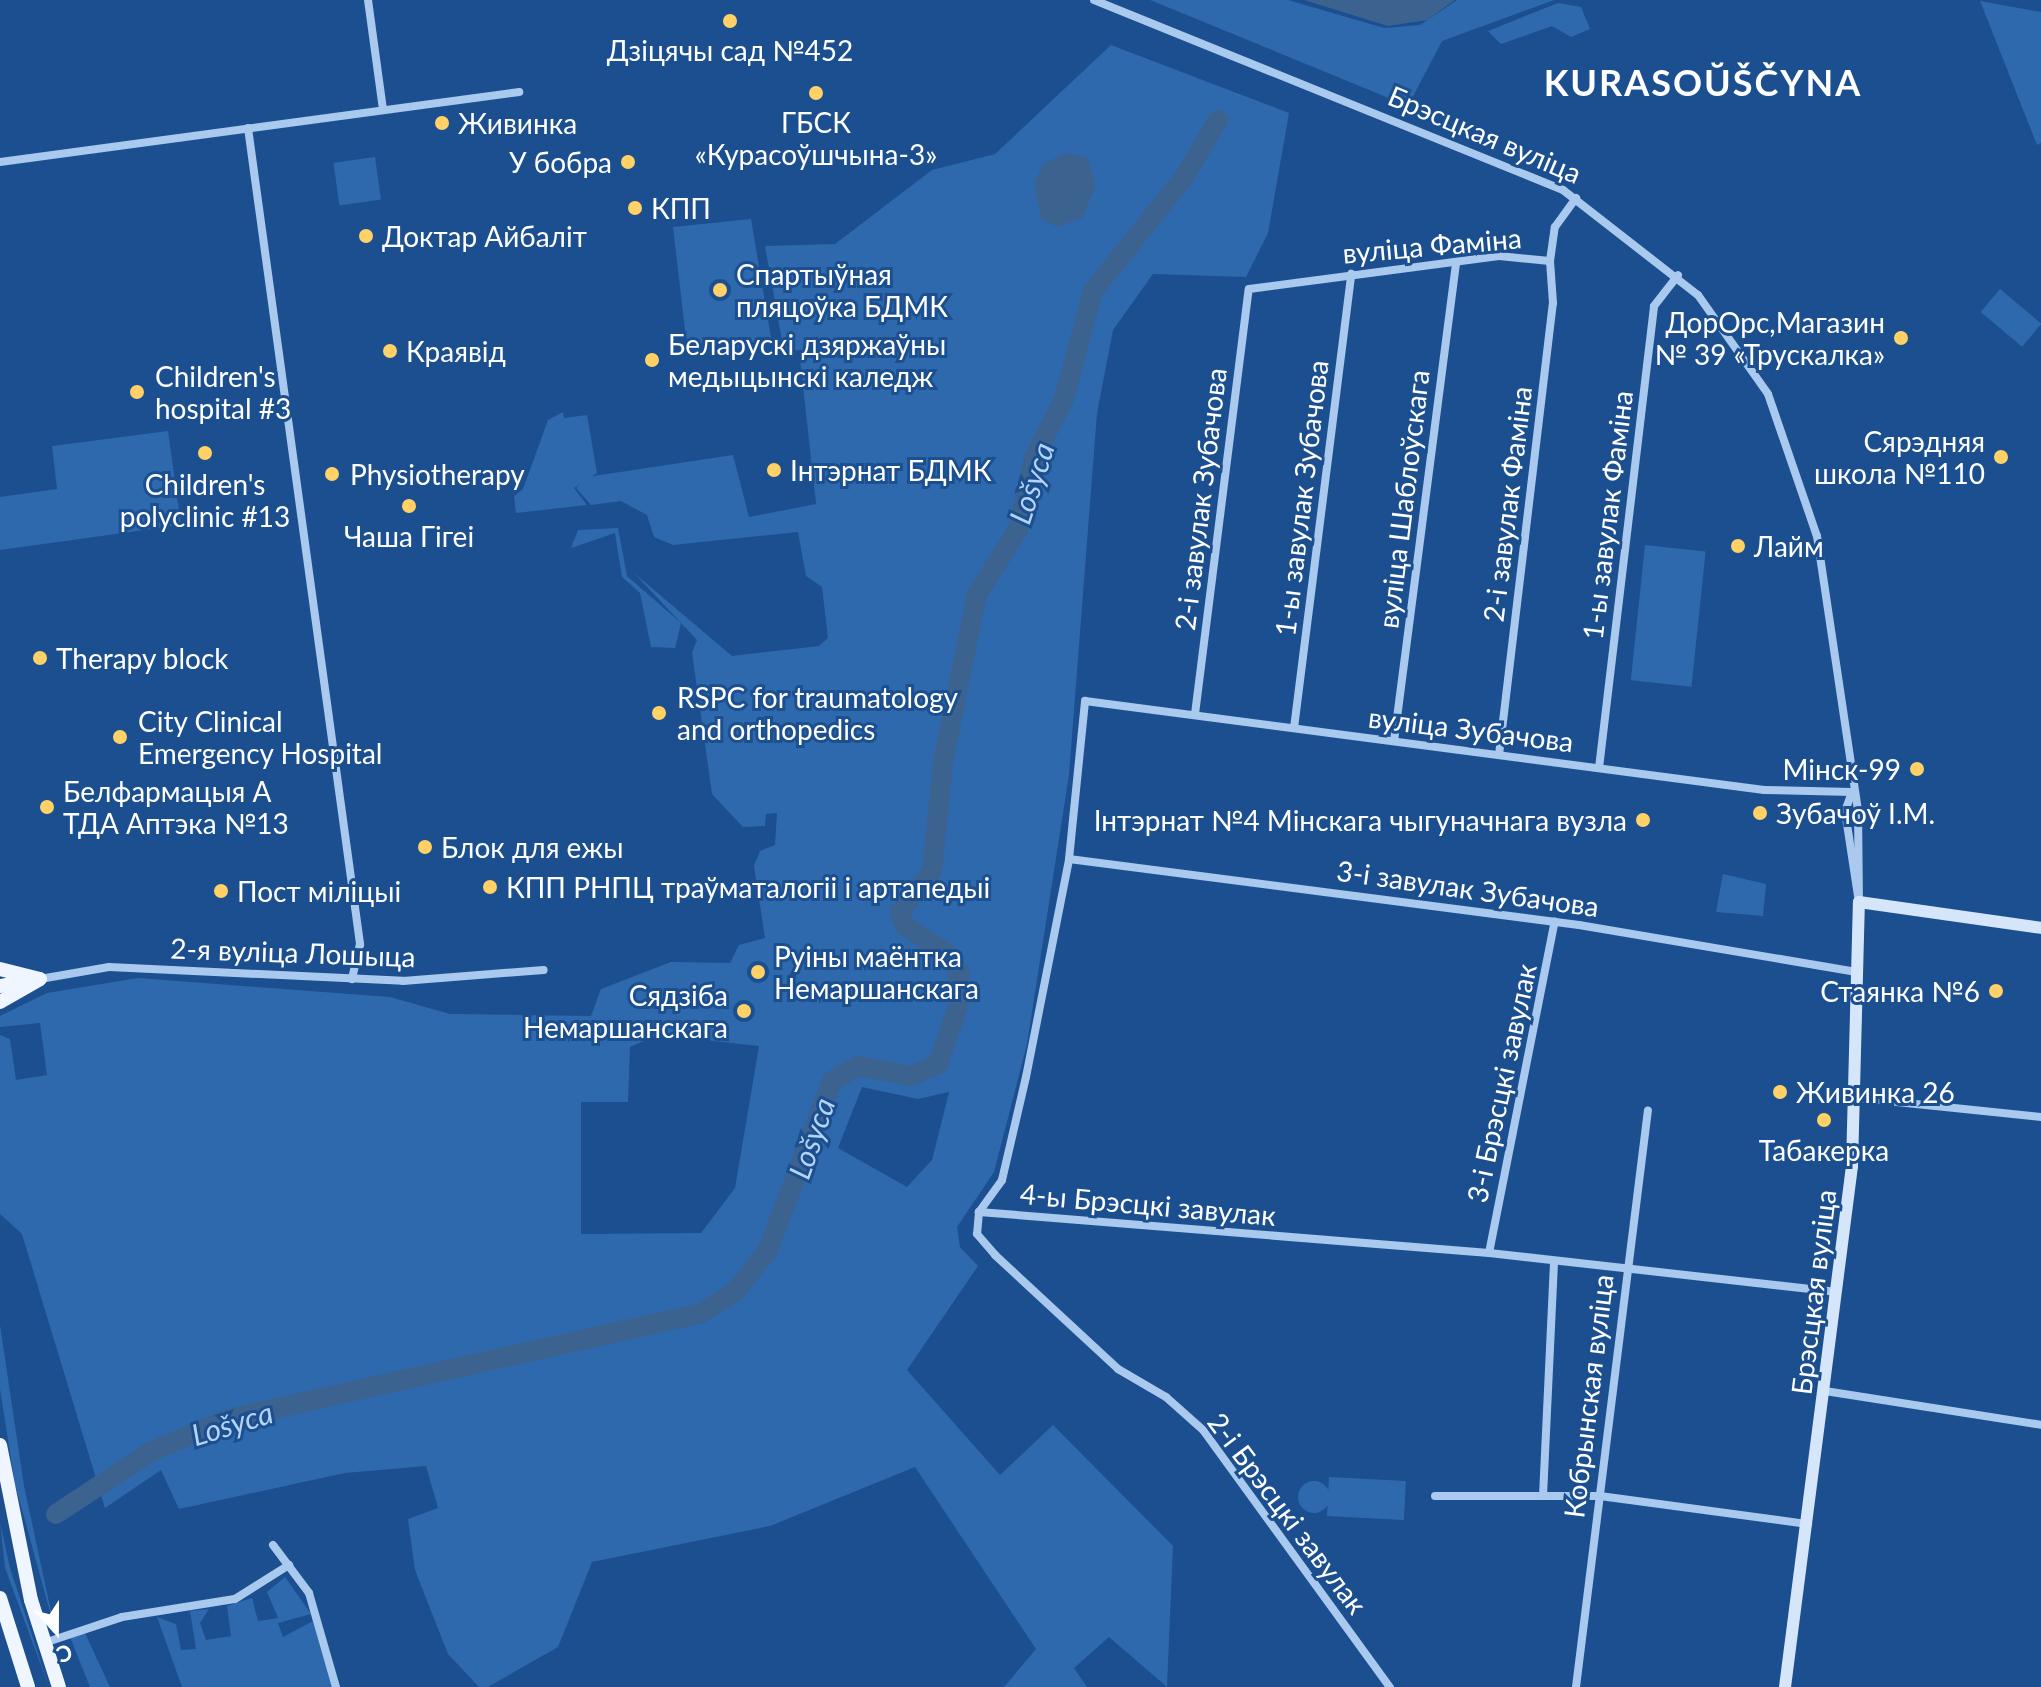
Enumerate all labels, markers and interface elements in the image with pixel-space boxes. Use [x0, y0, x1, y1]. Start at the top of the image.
marker: Дзіцячы сад №452 [721, 12, 739, 30]
place label: Дзіцячы сад №452 [607, 33, 853, 67]
district label: KURASOŬŠČYNA [1544, 61, 1862, 105]
street label: Брэсцкая вуліца [1383, 78, 1587, 190]
marker: ГБСК «Курасоўшчына-3» [807, 84, 825, 102]
place label: ГБСК «Курасоўшчына-3» [695, 105, 937, 171]
place label: Живинка [458, 106, 577, 140]
marker: Живинка [433, 114, 451, 132]
place label: У бобра [509, 145, 612, 179]
marker: У бобра [619, 153, 637, 171]
place label: КПП [651, 191, 711, 225]
marker: КПП [626, 199, 644, 217]
place label: Доктар Айбаліт [382, 219, 587, 253]
street label: вуліца Фаміна [1341, 220, 1523, 270]
marker: Доктар Айбаліт [357, 227, 375, 245]
place label: Спартыўная пляцоўка БДМК [736, 257, 948, 323]
marker: Спартыўная пляцоўка БДМК [711, 281, 729, 299]
place label: ДорОрс,Магазин № 39 «Трускалка» [1654, 305, 1885, 371]
place label: Беларускі дзяржаўны медыцынскі каледж [668, 327, 946, 393]
marker: ДорОрс,Магазин № 39 «Трускалка» [1892, 329, 1910, 347]
place label: Краявід [406, 334, 506, 368]
marker: Краявід [381, 342, 399, 360]
marker: Беларускі дзяржаўны медыцынскі каледж [643, 351, 661, 369]
street label: 1-ы завулак Зубачова [1267, 358, 1335, 638]
place label: Children's hospital #3 [155, 359, 291, 425]
street label: 2-і завулак Зубачова [1167, 366, 1233, 632]
street label: вуліца Шаблоўскага [1370, 368, 1436, 630]
marker: Children's hospital #3 [126, 381, 148, 403]
street label: 2-і завулак Фаміна [1476, 384, 1538, 624]
street label: 1-ы завулак Фаміна [1575, 389, 1639, 641]
place label: Сярэдняя школа №110 [1814, 424, 1985, 490]
water label: Lošyca [1001, 438, 1061, 528]
marker: Children's polyclinic #13 [194, 442, 216, 464]
marker: Сярэдняя школа №110 [1992, 448, 2010, 466]
place label: Інтэрнат БДМК [790, 453, 991, 487]
place label: Physiotherapy [350, 457, 525, 491]
marker: Інтэрнат БДМК [765, 461, 783, 479]
marker: Physiotherapy [321, 463, 343, 485]
place label: Children's polyclinic #13 [120, 467, 290, 533]
marker: Чаша Гігеі [400, 497, 418, 515]
place label: Чаша Гігеі [344, 519, 474, 553]
place label: Лайм [1754, 529, 1824, 563]
marker: Лайм [1729, 537, 1747, 555]
place label: Therapy block [56, 641, 229, 675]
marker: Therapy block [31, 649, 49, 667]
place label: RSPC for traumatology and orthopedics [677, 680, 959, 746]
street label: вуліца Зубачова [1366, 700, 1576, 758]
marker: RSPC for traumatology and orthopedics [648, 702, 670, 724]
place label: City Clinical Emergency Hospital [138, 704, 383, 770]
marker: City Clinical Emergency Hospital [109, 726, 131, 748]
place label: Мінск-99 [1782, 752, 1901, 786]
marker: Мінск-99 [1908, 760, 1926, 778]
place label: Белфармацыя А ТДА Аптэка №13 [63, 774, 289, 840]
place label: Зубачоў І.М. [1776, 796, 1935, 830]
marker: Белфармацыя А ТДА Аптэка №13 [38, 798, 56, 816]
place label: Інтэрнат №4 Мінскага чыгуначнага вузла [1094, 803, 1627, 837]
marker: Зубачоў І.М. [1751, 804, 1769, 822]
marker: Інтэрнат №4 Мінскага чыгуначнага вузла [1634, 811, 1652, 829]
place label: Блок для ежы [441, 830, 624, 864]
marker: Блок для ежы [416, 838, 434, 856]
street label: 3-і завулак Зубачова [1335, 853, 1601, 923]
place label: КПП РНПЦ траўматалогіі і артапедыі [506, 870, 990, 904]
place label: Пост міліцыі [237, 874, 401, 908]
marker: КПП РНПЦ траўматалогіі і артапедыі [481, 878, 499, 896]
marker: Пост міліцыі [212, 882, 230, 900]
street label: 2-я вуліца Лошыца [170, 931, 416, 973]
place label: Руіны маёнтка Немаршанскага [774, 939, 979, 1005]
street label: 3-і Брэсцкі завулак [1459, 961, 1543, 1205]
marker: Руіны маёнтка Немаршанскага [749, 963, 767, 981]
place label: Стаянка №6 [1820, 974, 1980, 1008]
place label: Сядзіба Немаршанскага [523, 978, 728, 1044]
marker: Стаянка №6 [1987, 982, 2005, 1000]
marker: Сядзіба Немаршанскага [735, 1002, 753, 1020]
place label: Живинка 26 [1796, 1075, 1955, 1109]
marker: Живинка 26 [1771, 1083, 1789, 1101]
water label: Lošyca [780, 1093, 842, 1183]
marker: Табакерка [1815, 1111, 1833, 1129]
place label: Табакерка [1759, 1133, 1889, 1167]
street label: 4-ы Брэсцкі завулак [1019, 1176, 1277, 1232]
street label: Брэсцкая вуліца [1784, 1188, 1842, 1396]
street label: Кобрынская вуліца [1556, 1272, 1620, 1520]
water label: Lošyca [187, 1394, 277, 1452]
street label: 2-і Брэсцкі завулак [1201, 1406, 1375, 1620]
north arrow [16, 1591, 96, 1671]
text: С [53, 1639, 76, 1669]

